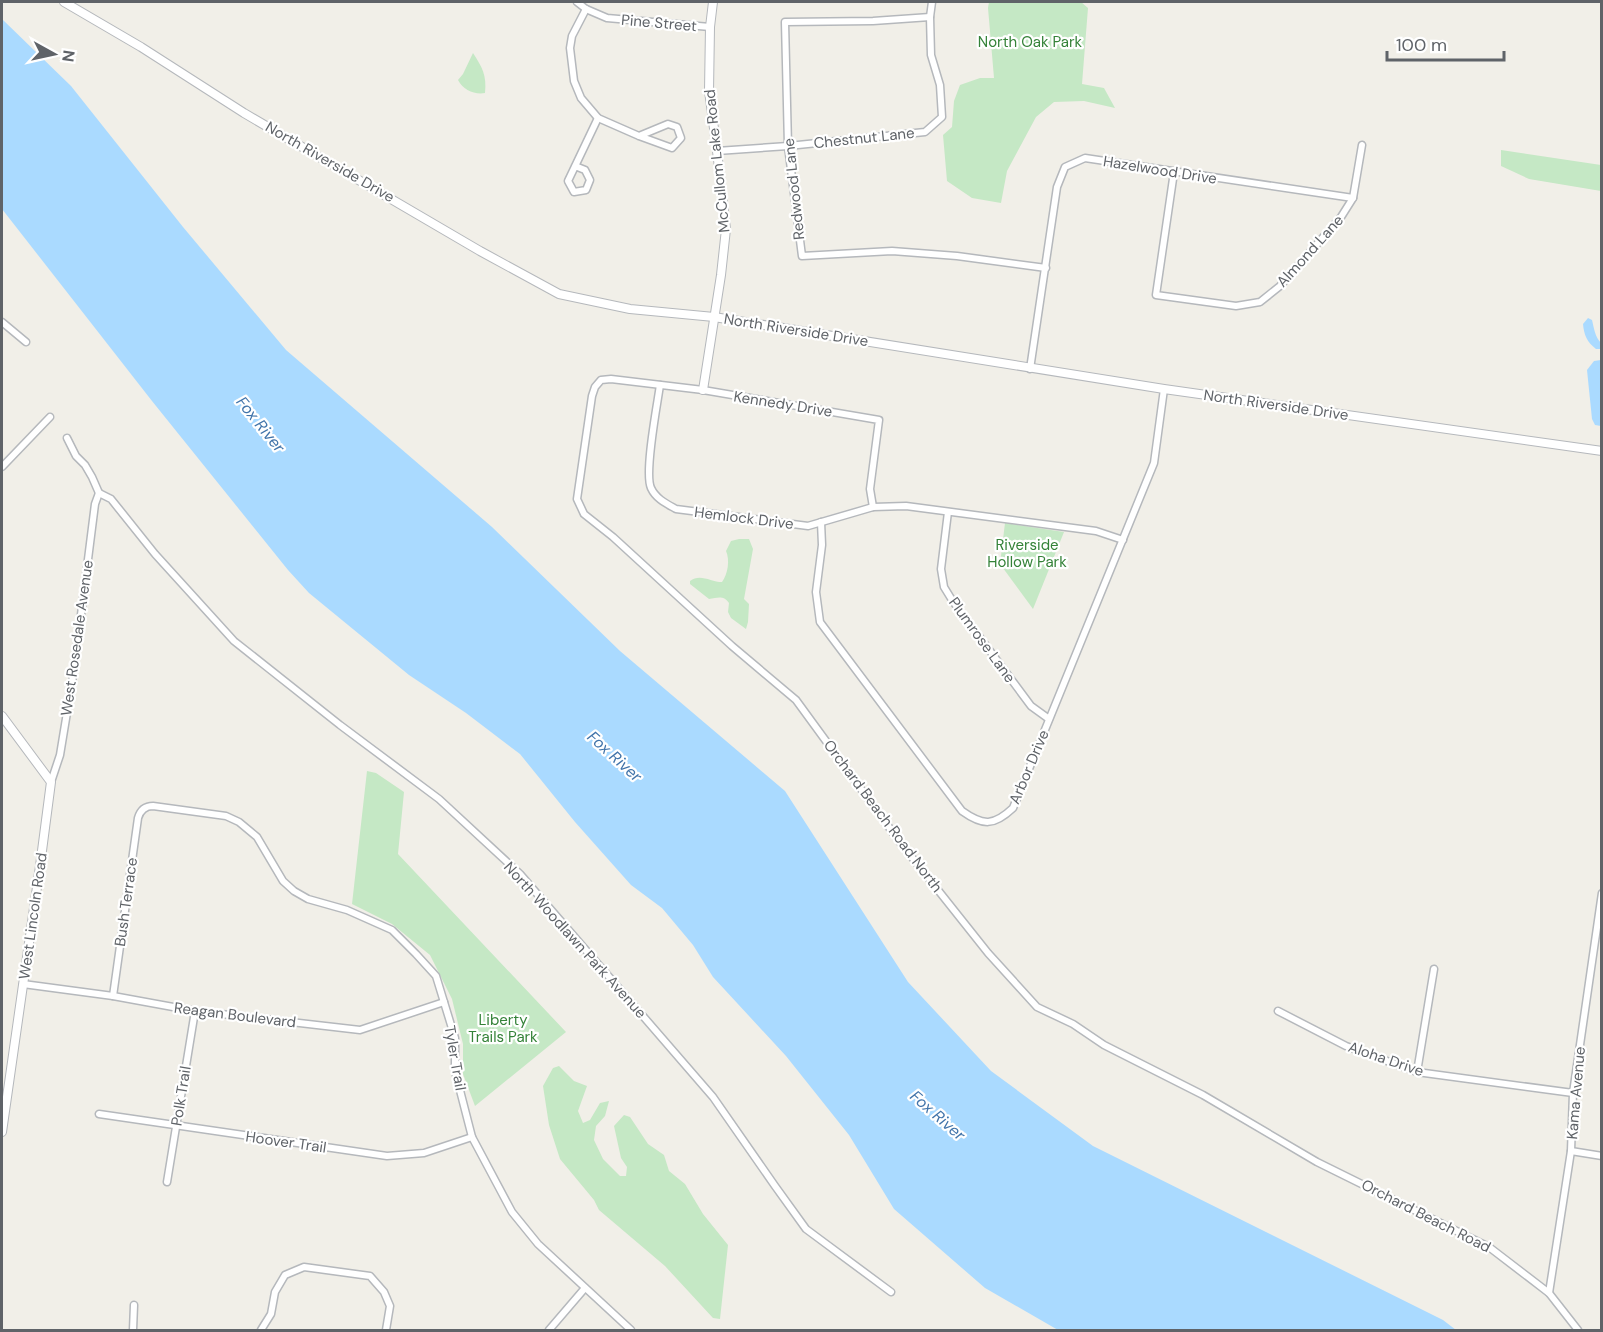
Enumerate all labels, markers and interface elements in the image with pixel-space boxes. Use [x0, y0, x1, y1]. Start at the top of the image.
street label: Pine Street [620, 10, 698, 36]
north arrow [24, 24, 84, 84]
scale bar [1387, 24, 1504, 62]
park label: North Oak Park [978, 32, 1083, 52]
text: 100 m [1396, 33, 1447, 57]
text: N [57, 49, 80, 63]
street label: McCullom Lake Road [700, 88, 734, 234]
street label: North Riverside Drive [262, 117, 398, 207]
street label: Chestnut Lane [813, 123, 915, 153]
street label: Redwood Lane [779, 137, 809, 241]
street label: Hazelwood Drive [1102, 151, 1218, 189]
street label: Almond Lane [1272, 211, 1348, 291]
street label: North Riverside Drive [722, 309, 870, 351]
street label: North Riverside Drive [1202, 385, 1350, 425]
street label: Kennedy Drive [732, 386, 834, 422]
water label: Fox River [232, 392, 290, 458]
street label: Hemlock Drive [693, 502, 795, 534]
park label: Riverside Hollow Park [987, 535, 1067, 572]
street label: West Rosedale Avenue [56, 559, 98, 717]
street label: Plumrose Lane [944, 593, 1020, 687]
water label: Fox River [583, 726, 647, 787]
street label: Arbor Drive [1004, 727, 1054, 807]
street label: Orchard Beach Road North [819, 736, 947, 896]
street label: West Lincoln Road [14, 851, 52, 981]
street label: Bush Terrace [110, 856, 142, 948]
street label: North Woodlawn Park Avenue [499, 857, 651, 1023]
street label: Reagan Boulevard [173, 998, 297, 1032]
park label: Liberty Trails Park [468, 1010, 538, 1047]
street label: Tyler Trail [439, 1024, 471, 1092]
street label: Aloha Drive [1346, 1037, 1426, 1081]
street label: Kama Avenue [1562, 1046, 1590, 1140]
street label: Polk Trail [166, 1065, 196, 1127]
water label: Fox River [906, 1086, 970, 1146]
street label: Hoover Trail [244, 1126, 328, 1158]
street label: Orchard Beach Road [1358, 1175, 1494, 1257]

